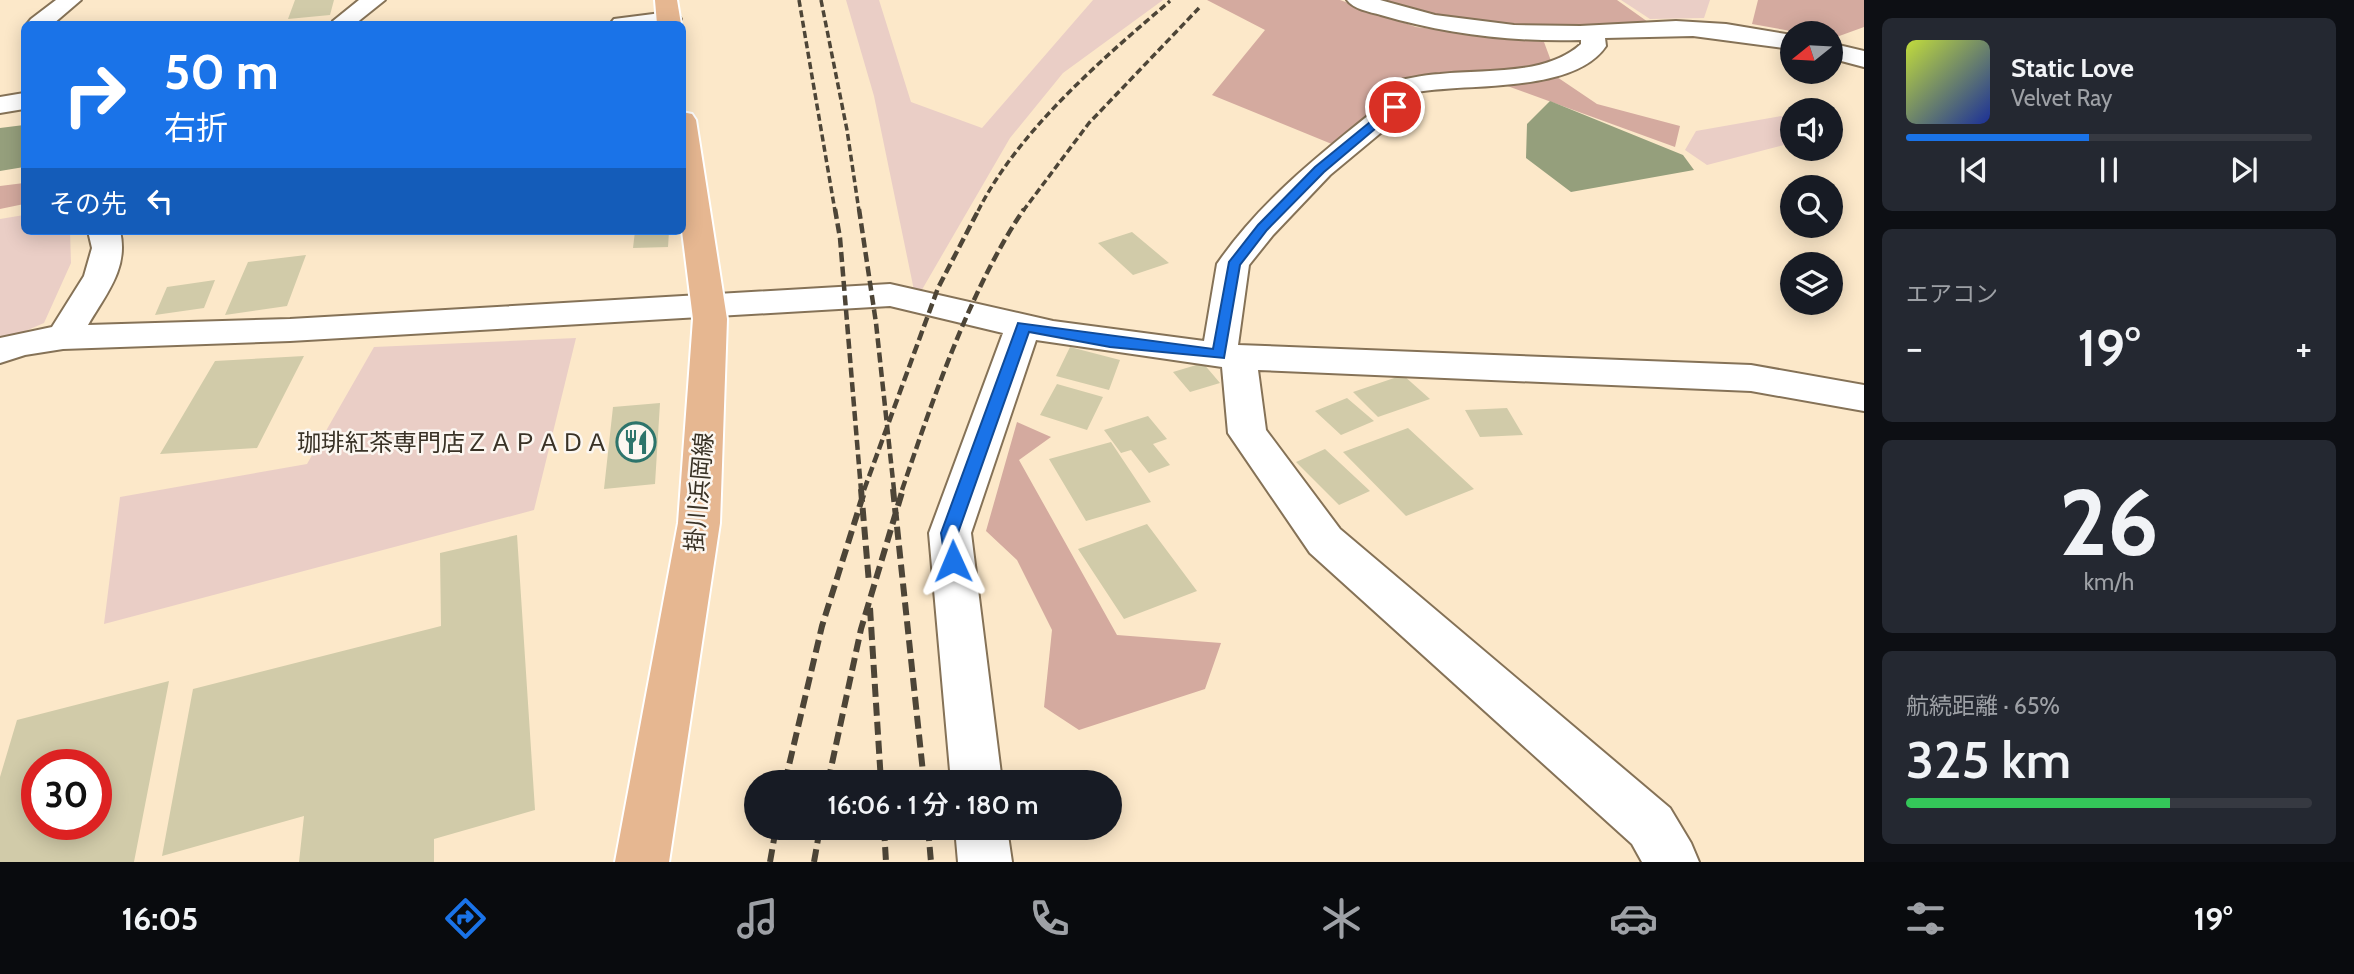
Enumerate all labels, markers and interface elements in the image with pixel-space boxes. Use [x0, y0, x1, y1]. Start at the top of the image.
north arrow [1780, 21, 1843, 84]
map controls [1780, 21, 1843, 315]
text: 50 m [164, 42, 279, 101]
icon: right [49, 49, 140, 140]
text: Static Love [2011, 52, 2134, 84]
pin [1365, 77, 1425, 137]
text: Velvet Ray [2011, 84, 2112, 112]
icon: arrive [1376, 88, 1414, 126]
button: sound [1780, 98, 1843, 161]
text: 右折 [164, 108, 228, 147]
icon: previous [1955, 151, 1993, 189]
icon: pause [2090, 151, 2128, 189]
icon: next [2225, 151, 2263, 189]
button: search [1780, 175, 1843, 238]
icon: left [141, 182, 179, 220]
text: その先 [49, 188, 127, 220]
button: layers [1780, 252, 1843, 315]
text: エアコン [1906, 280, 1998, 308]
text: 19° [2078, 316, 2140, 379]
text: − [1906, 324, 1923, 371]
text: + [2295, 324, 2312, 371]
restaurant icon: 珈琲紅茶専門店ＺＡＰＡＤＡ [615, 421, 657, 463]
place label: 珈琲紅茶専門店ＺＡＰＡＤＡ [297, 428, 609, 457]
street label: 掛川浜岡線 [679, 431, 719, 553]
text: 26 [2059, 467, 2159, 578]
position arrow [916, 524, 990, 598]
text: km/h [2084, 568, 2134, 596]
text: 航続距離 · 65% [1906, 692, 2060, 720]
text: 325 km [1906, 728, 2071, 791]
speed limit sign: 30 [21, 749, 112, 840]
text: 16:06 · 1 分 · 180 m [828, 789, 1038, 821]
icon: directions [441, 894, 490, 943]
icon: music [733, 894, 782, 943]
icon: phone [1025, 894, 1074, 943]
icon: climate [1317, 894, 1366, 943]
icon: car [1609, 894, 1658, 943]
icon: filters [1901, 894, 1950, 943]
text: 16:05 [122, 899, 198, 938]
text: 19° [2193, 899, 2232, 938]

